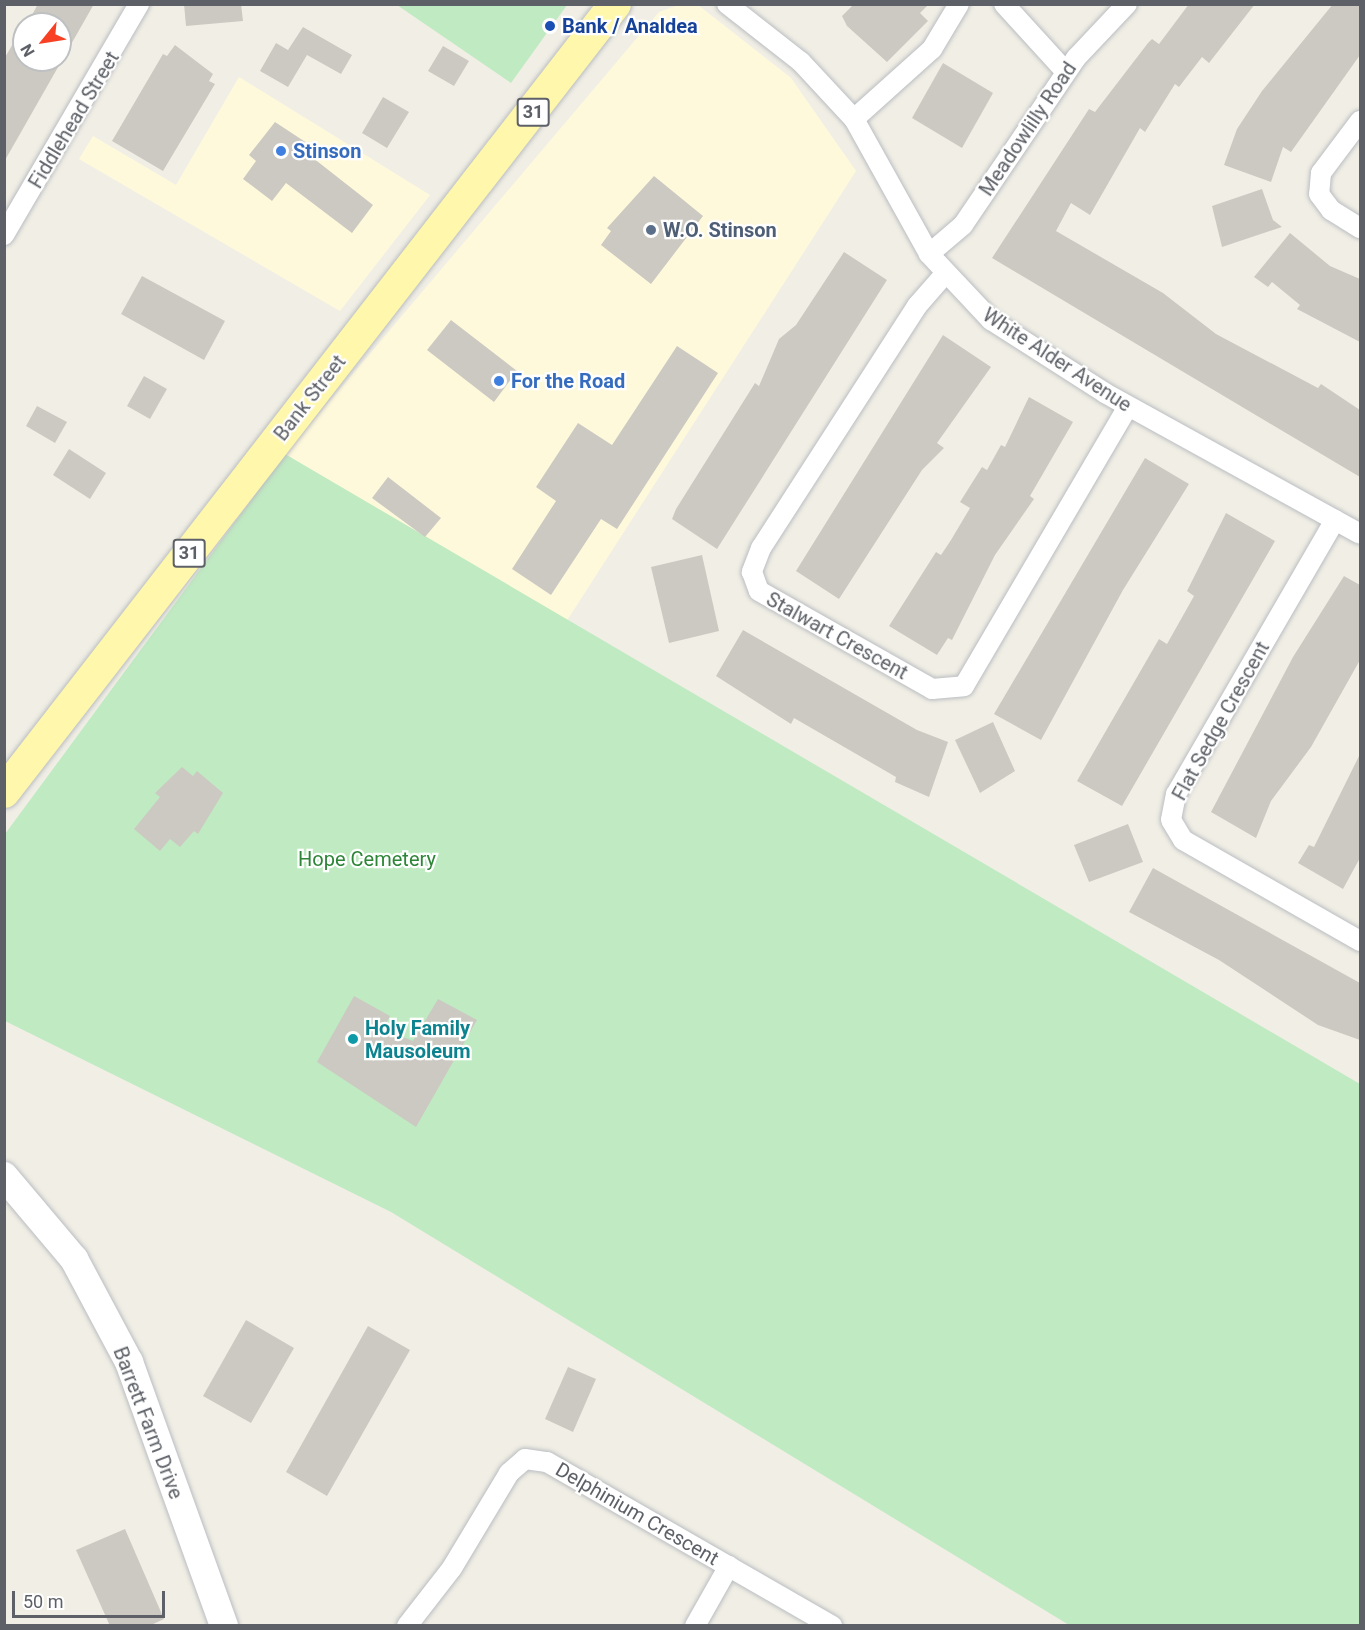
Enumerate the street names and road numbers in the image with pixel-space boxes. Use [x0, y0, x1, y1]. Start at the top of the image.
street label: Fiddlehead Street [24, 47, 124, 193]
street label: Meadowlilly Road [974, 57, 1082, 201]
road number: 31 [516, 97, 550, 127]
street label: White Alder Avenue [978, 303, 1136, 417]
street label: Bank Street [269, 350, 351, 446]
road number: 31 [172, 538, 206, 568]
street label: Stalwart Crescent [762, 587, 912, 685]
street label: Flat Sedge Crescent [1167, 637, 1275, 805]
street label: Barrett Farm Drive [108, 1343, 188, 1503]
street label: Delphinium Crescent [551, 1458, 723, 1570]

